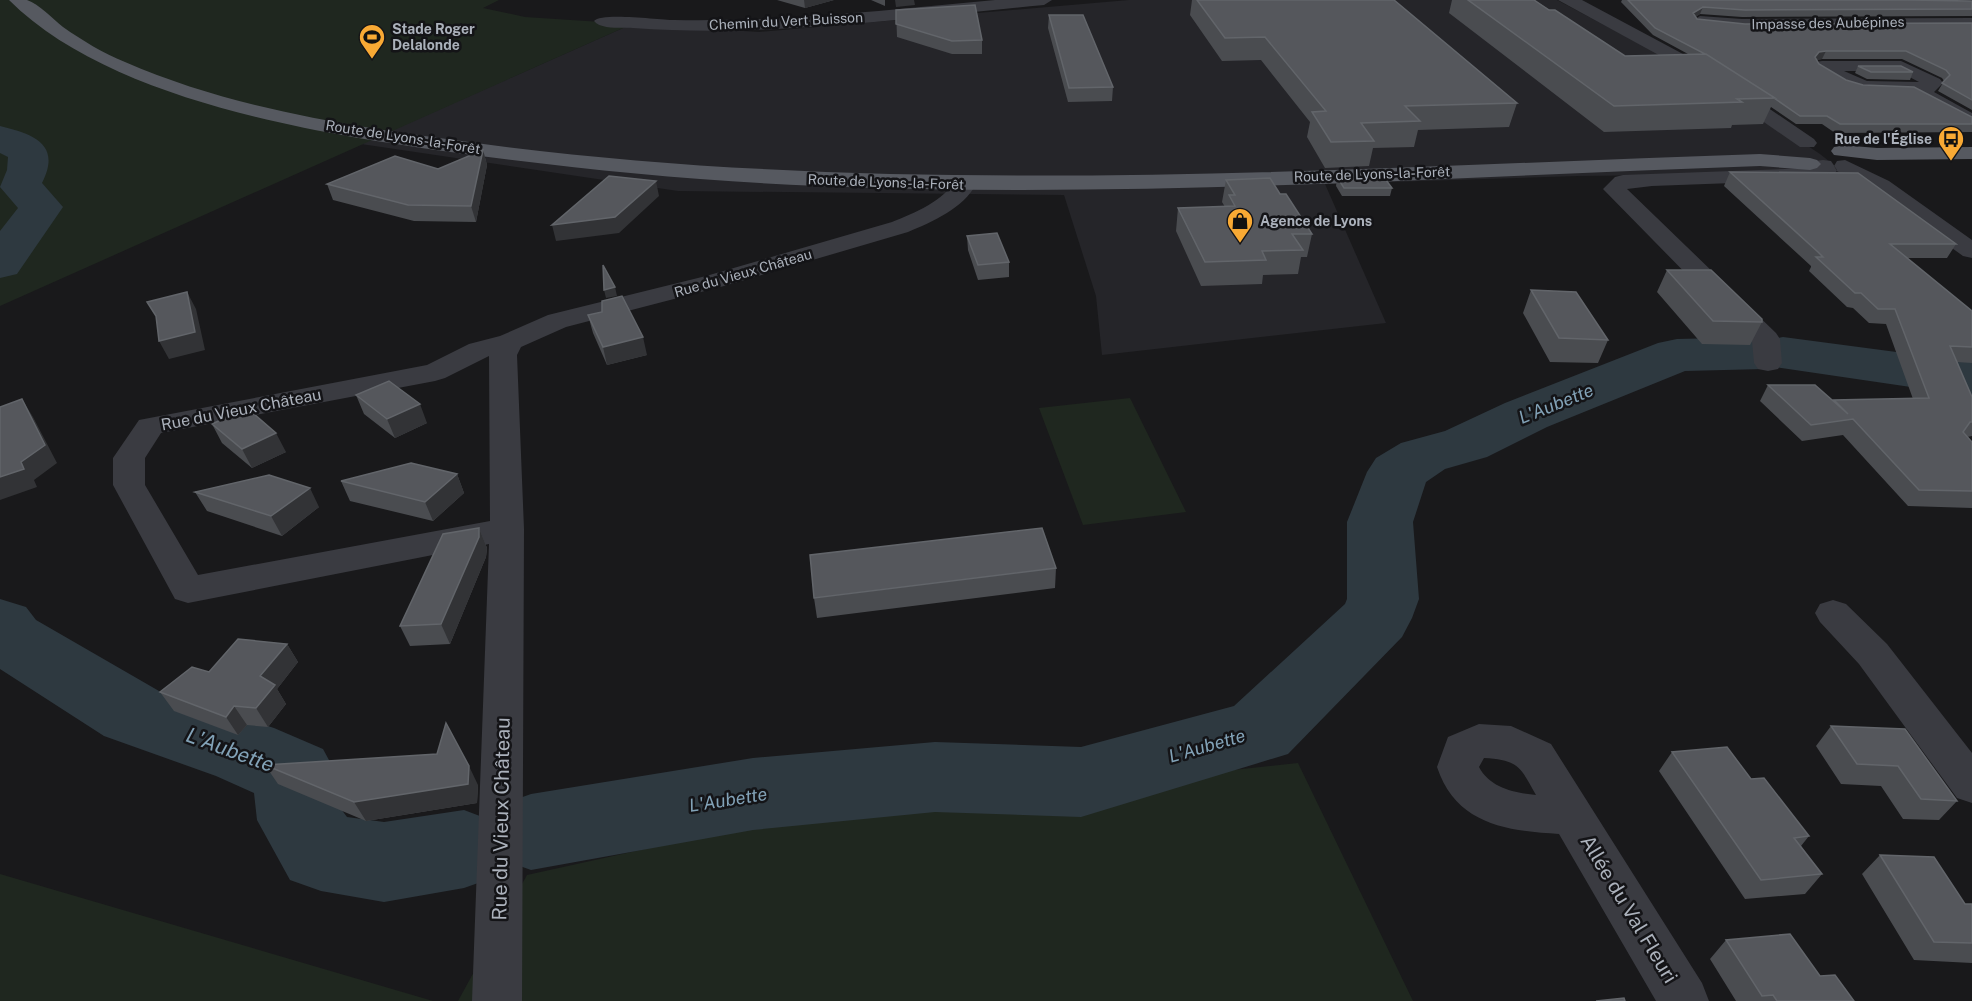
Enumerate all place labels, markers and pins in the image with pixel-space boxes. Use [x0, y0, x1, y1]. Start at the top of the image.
place label: Stade Roger Delalonde [392, 21, 475, 53]
sports icon: Stade Roger Delalonde [357, 22, 387, 60]
bus stop icon: Rue de l'Église [1936, 124, 1966, 162]
place label: Rue de l'Église [1834, 130, 1932, 147]
shop icon: Agence de Lyons [1225, 206, 1255, 244]
place label: Agence de Lyons [1260, 213, 1372, 229]

